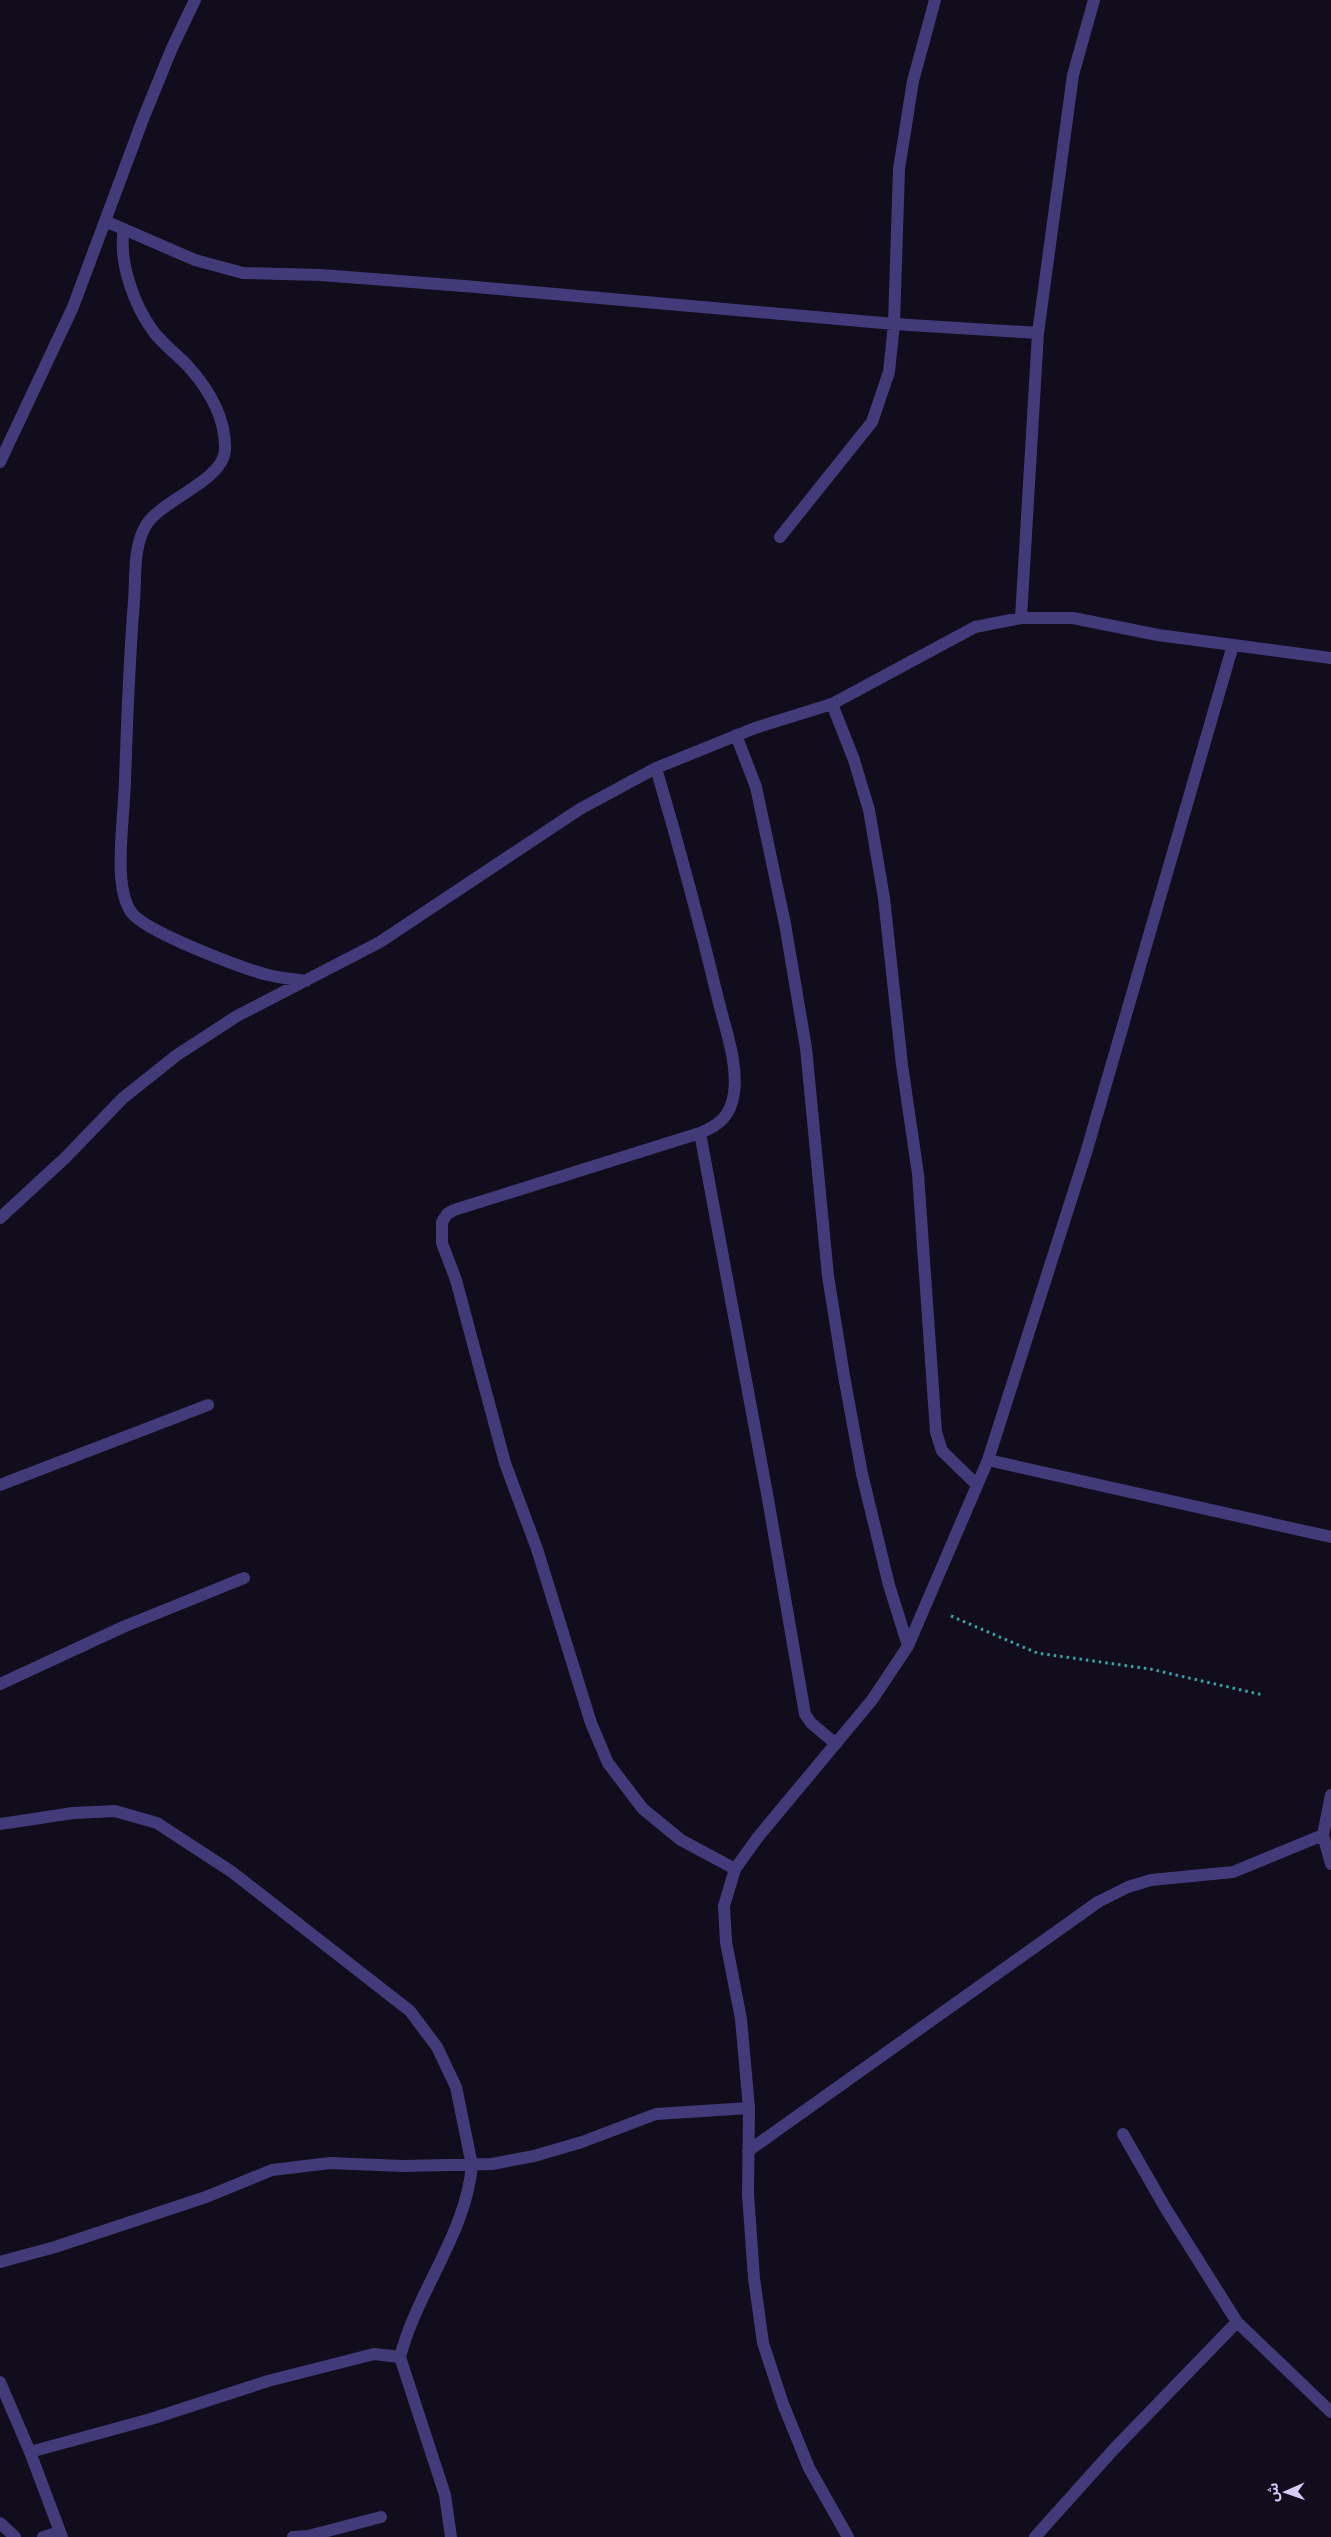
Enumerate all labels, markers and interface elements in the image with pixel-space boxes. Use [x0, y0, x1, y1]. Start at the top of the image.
north arrow [1261, 2467, 1311, 2517]
text: ش [1263, 2483, 1283, 2502]

